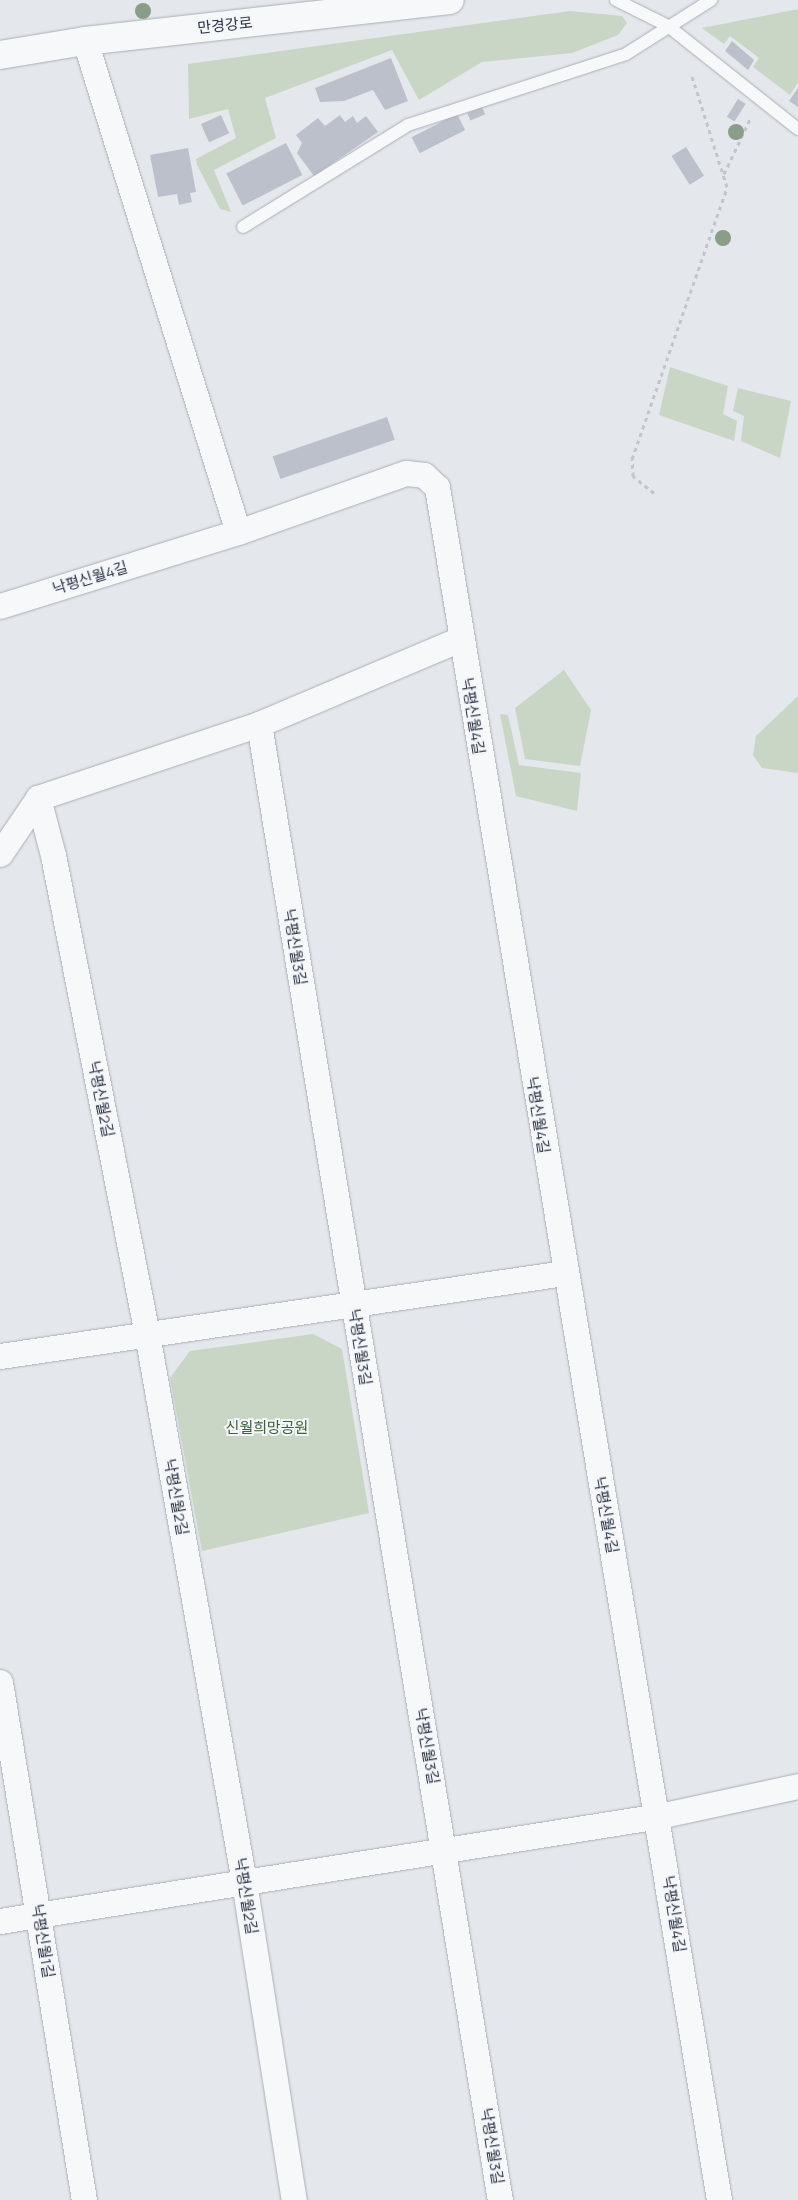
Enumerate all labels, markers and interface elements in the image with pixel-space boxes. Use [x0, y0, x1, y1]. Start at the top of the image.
street label: 만경강로 [197, 13, 253, 37]
street label: 낙평신월4길 [50, 558, 130, 598]
street label: 낙평신월4길 [458, 676, 488, 756]
street label: 낙평신월3길 [280, 907, 310, 987]
street label: 낙평신월2길 [85, 1059, 117, 1139]
street label: 낙평신월4길 [523, 1075, 553, 1155]
street label: 낙평신월3길 [345, 1307, 375, 1387]
park label: 신월희망공원 [226, 1419, 308, 1437]
street label: 낙평신월2길 [160, 1457, 192, 1537]
street label: 낙평신월4길 [590, 1475, 622, 1555]
street label: 낙평신월3길 [411, 1706, 443, 1786]
street label: 낙평신월2길 [231, 1856, 261, 1936]
street label: 낙평신월4길 [659, 1874, 689, 1954]
street label: 낙평신월1길 [28, 1903, 58, 1979]
street label: 낙평신월3길 [477, 2106, 507, 2186]

